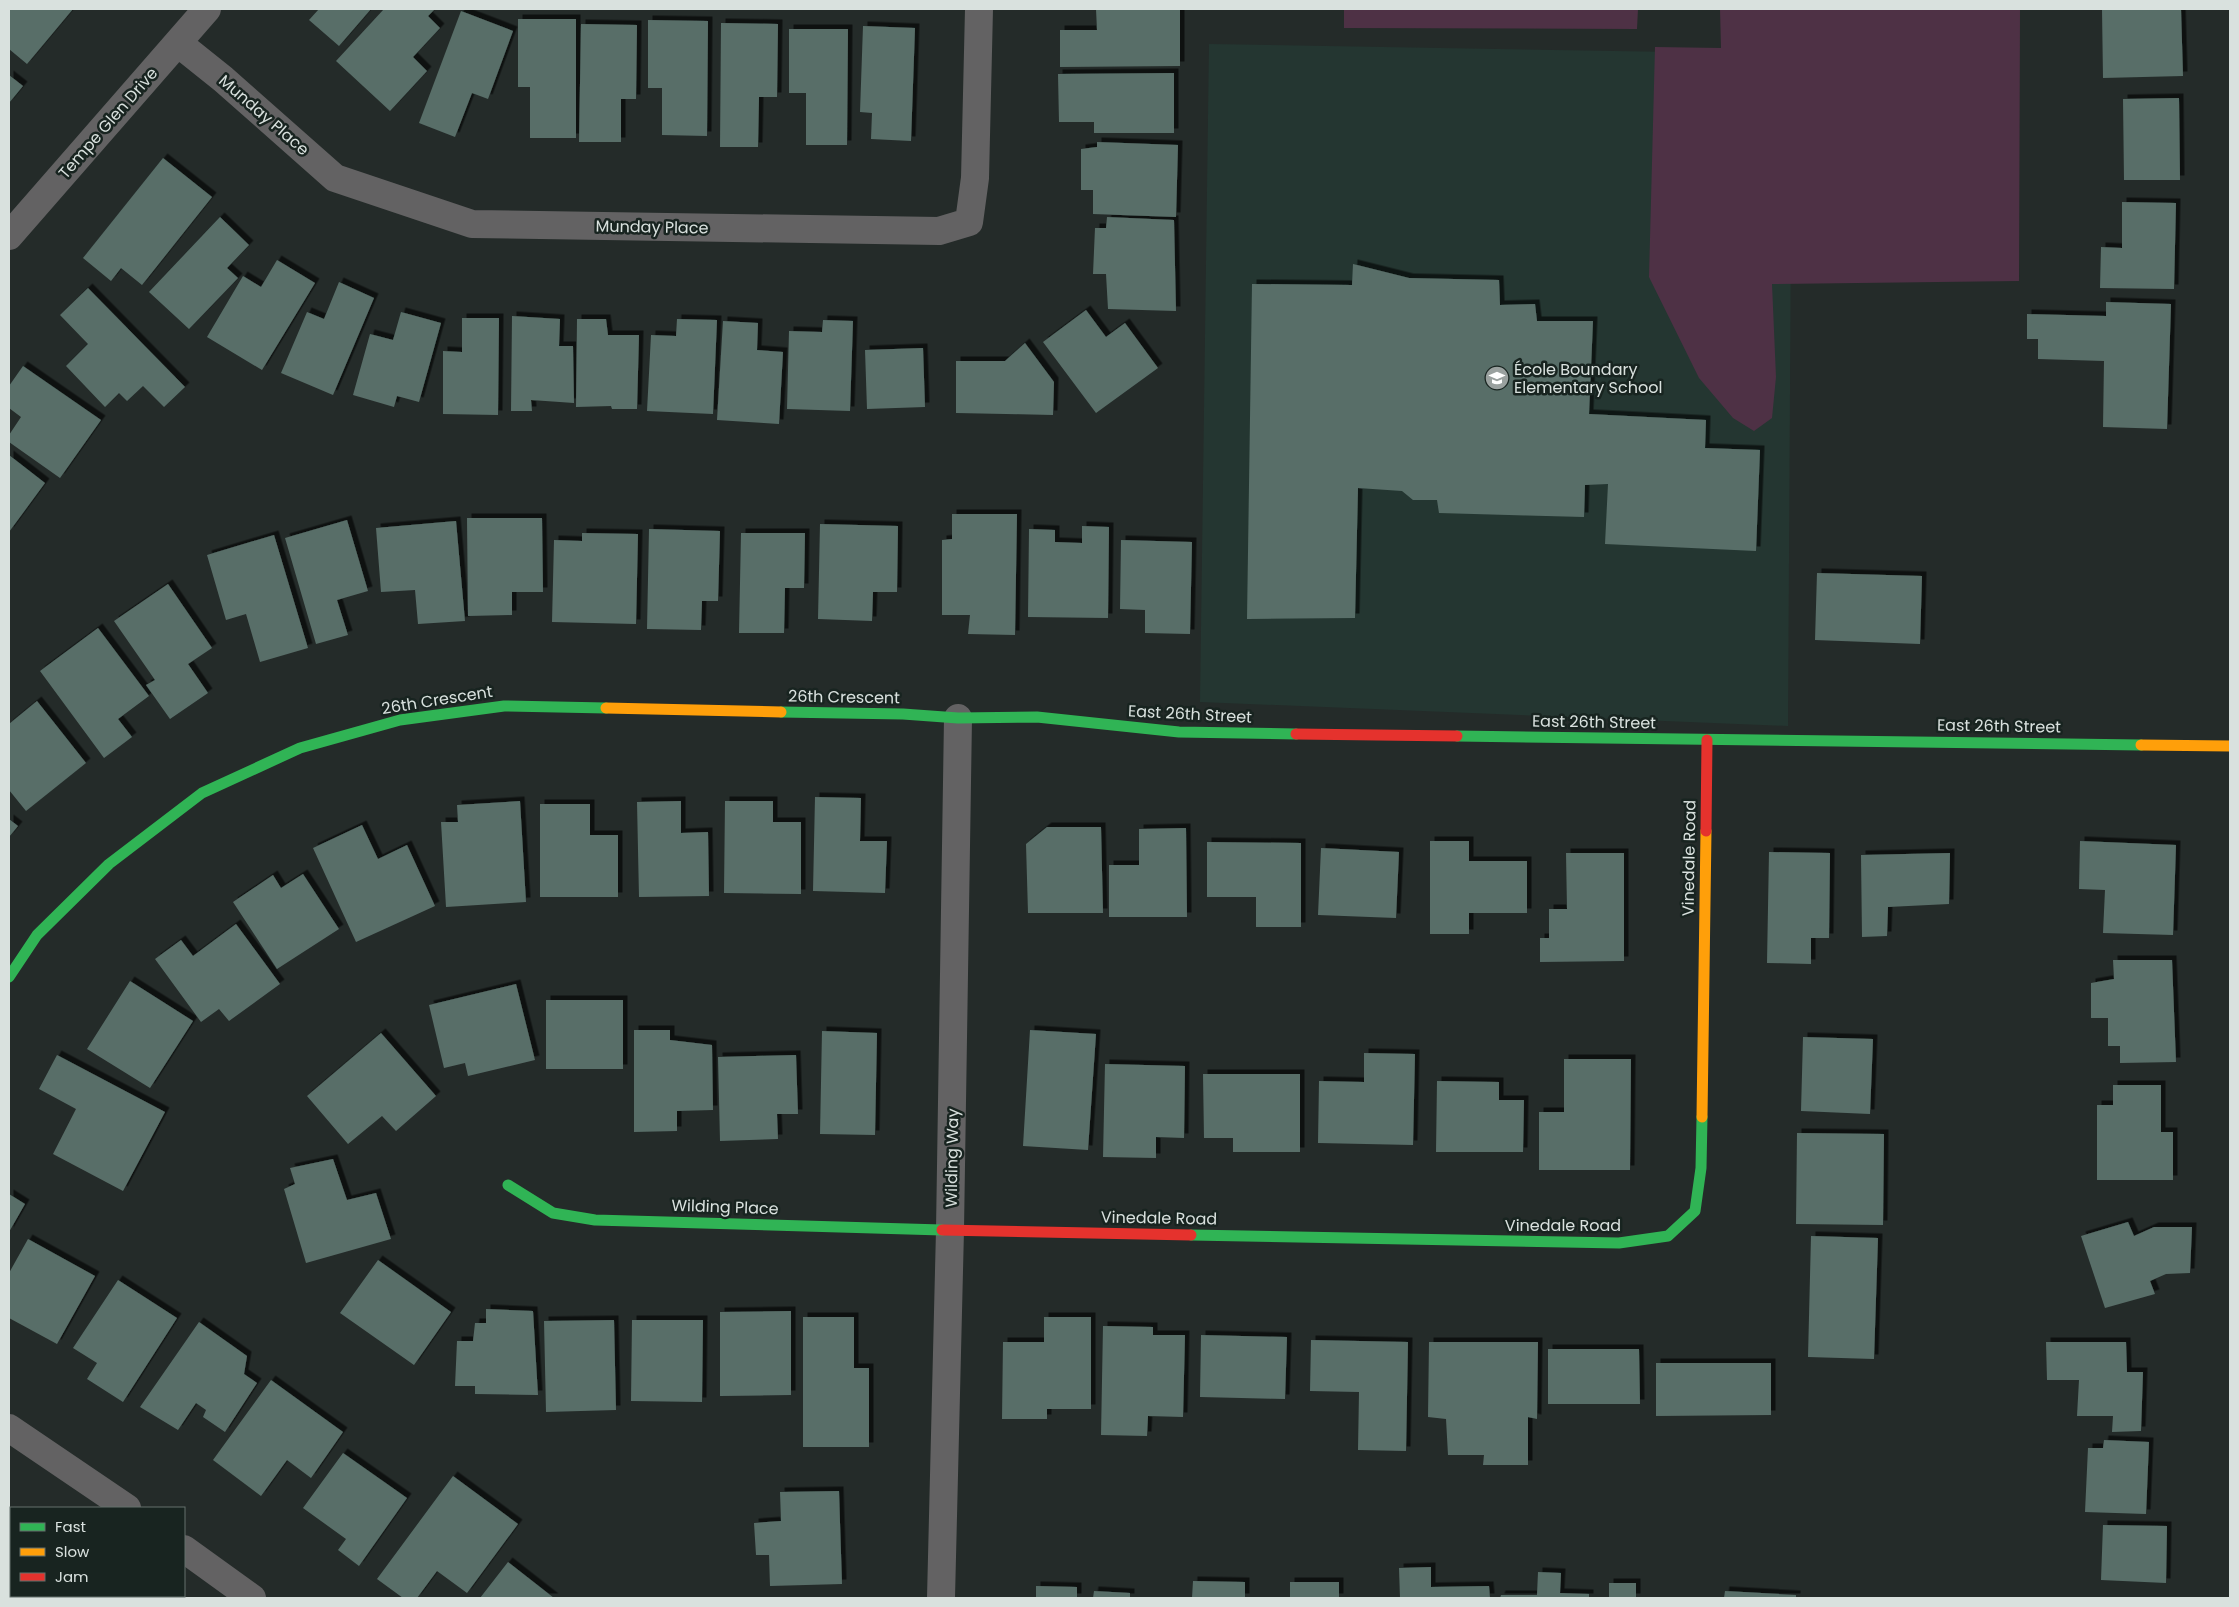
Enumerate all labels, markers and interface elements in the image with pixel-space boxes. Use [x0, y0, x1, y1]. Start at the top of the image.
street label: Tempe Glen Drive [53, 62, 163, 184]
street label: Munday Place [214, 69, 314, 161]
street label: Munday Place [595, 215, 709, 239]
place label: École Boundary Elementary School [1514, 358, 1662, 399]
school or university icon: École Boundary Elementary School [1484, 365, 1510, 391]
street label: 26th Crescent [380, 680, 494, 720]
street label: 26th Crescent [788, 685, 900, 709]
street label: East 26th Street [1127, 699, 1253, 729]
street label: East 26th Street [1532, 709, 1656, 735]
street label: East 26th Street [1937, 713, 2061, 739]
street label: Vinedale Road [1676, 800, 1702, 916]
street label: Wilding Way [940, 1108, 964, 1208]
street label: Wilding Place [671, 1194, 779, 1220]
street label: Vinedale Road [1101, 1205, 1217, 1231]
street label: Vinedale Road [1505, 1214, 1621, 1237]
legend [10, 1507, 185, 1597]
text: Fast [55, 1516, 86, 1537]
text: Slow [55, 1541, 90, 1562]
text: Jam [55, 1566, 89, 1587]

